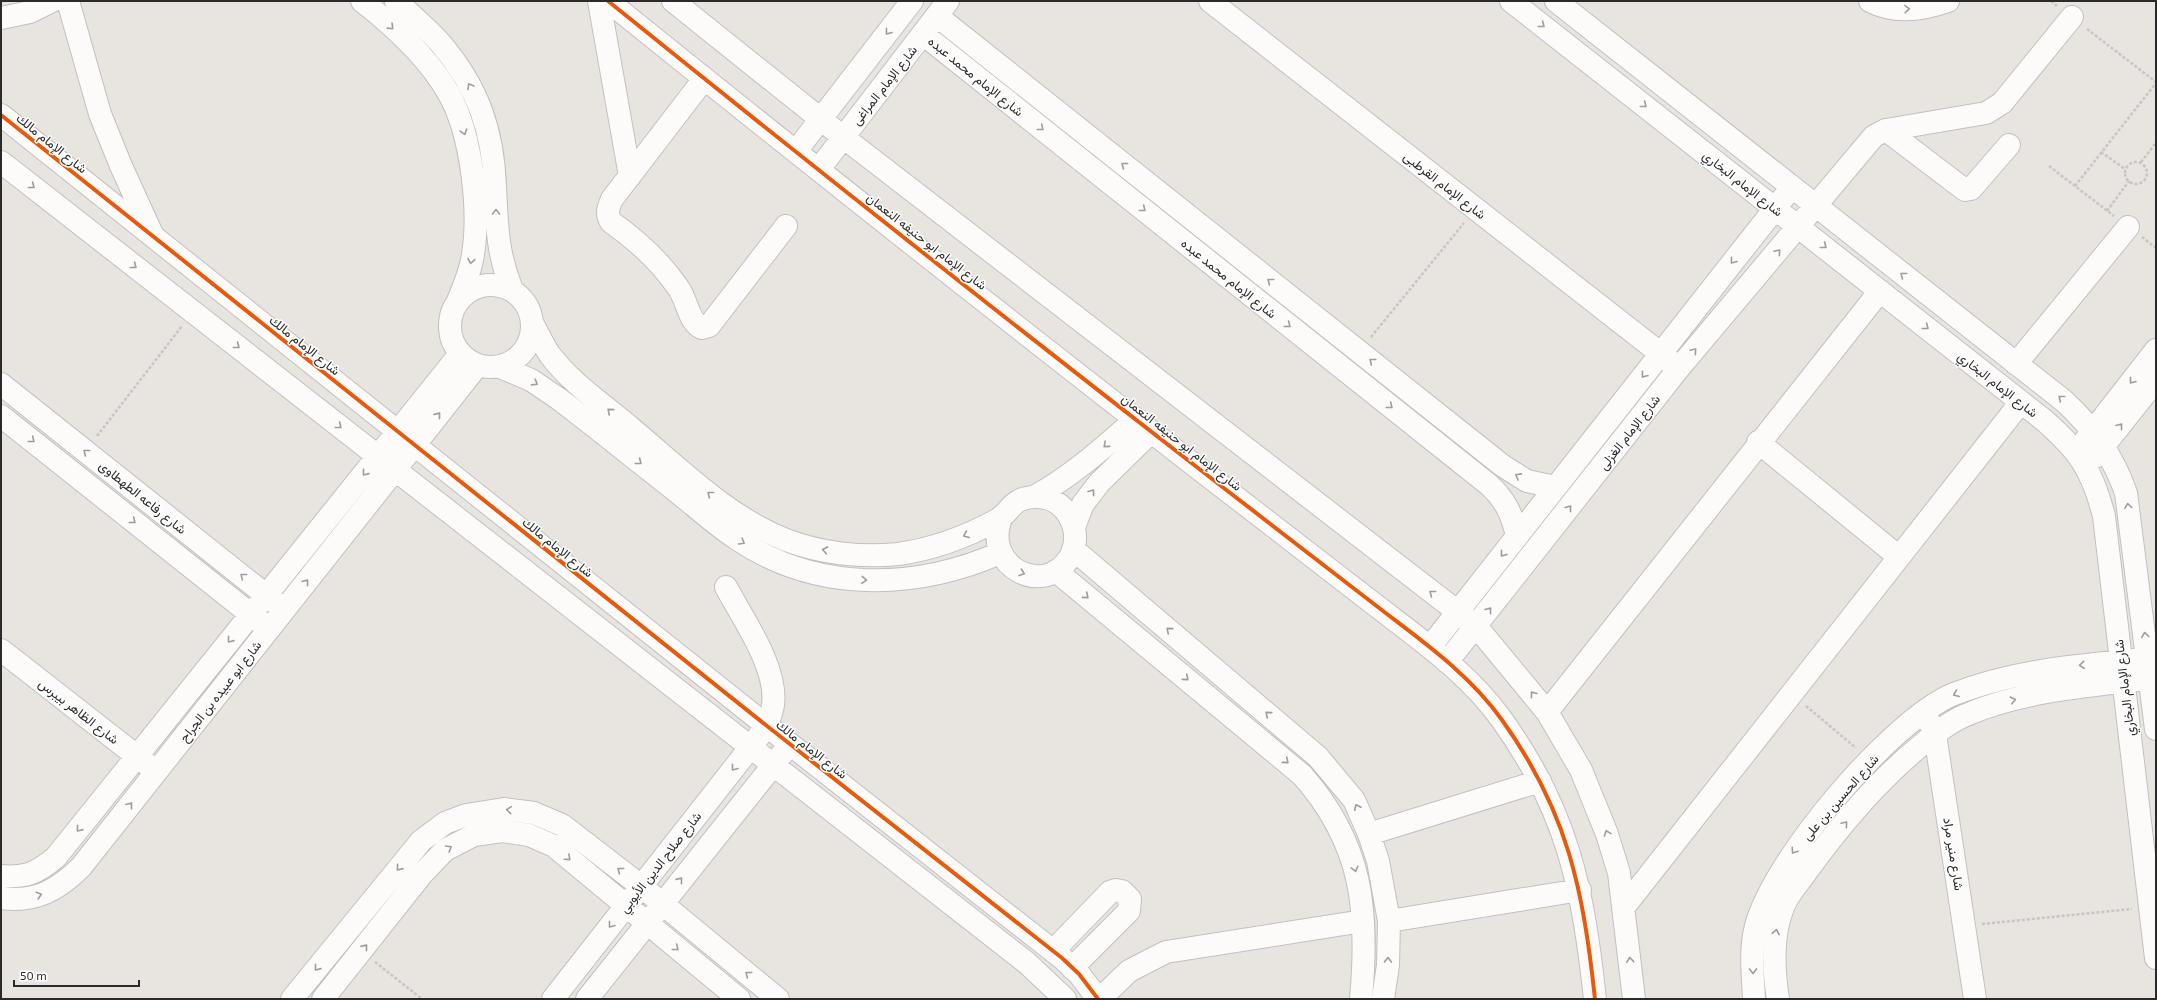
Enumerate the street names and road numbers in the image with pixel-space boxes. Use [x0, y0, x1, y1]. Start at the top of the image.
street label: شارع الإمام محمد عبده [924, 33, 1027, 121]
street label: شارع الإمام المراغى [848, 42, 922, 129]
street label: شارع الإمام مالك [12, 110, 91, 178]
street label: شارع الإمام البخاري [1698, 147, 1786, 222]
street label: شارع الإمام القرطبى [1399, 148, 1489, 224]
street label: شارع الإمام ابو حنيفه النعمان [862, 189, 990, 294]
street label: شارع الإمام محمد عبده [1177, 235, 1280, 323]
street label: شارع الإمام مالك [265, 312, 344, 380]
street label: شارع الإمام البخاري [1953, 348, 2041, 423]
street label: شارع الإمام ابو حنيفه النعمان [1117, 390, 1245, 495]
street label: شارع الإمام الغزلى [1595, 391, 1665, 474]
street label: شارع رفاعه الطهطاوى [95, 457, 190, 539]
street label: شارع الإمام مالك [518, 514, 597, 582]
street label: شارع ابو عبيده بن الجراح [176, 637, 266, 746]
street label: شارع الإمام البخاري [2110, 638, 2141, 737]
street label: شارع الظاهر بيبرس [34, 675, 122, 749]
street label: شارع الإمام مالك [772, 716, 851, 783]
street label: شارع الحسين بن على [1798, 751, 1883, 845]
street label: شارع صلاح الدين الأيوبي [615, 808, 707, 918]
street label: شارع منير مراد [1938, 816, 1968, 892]

